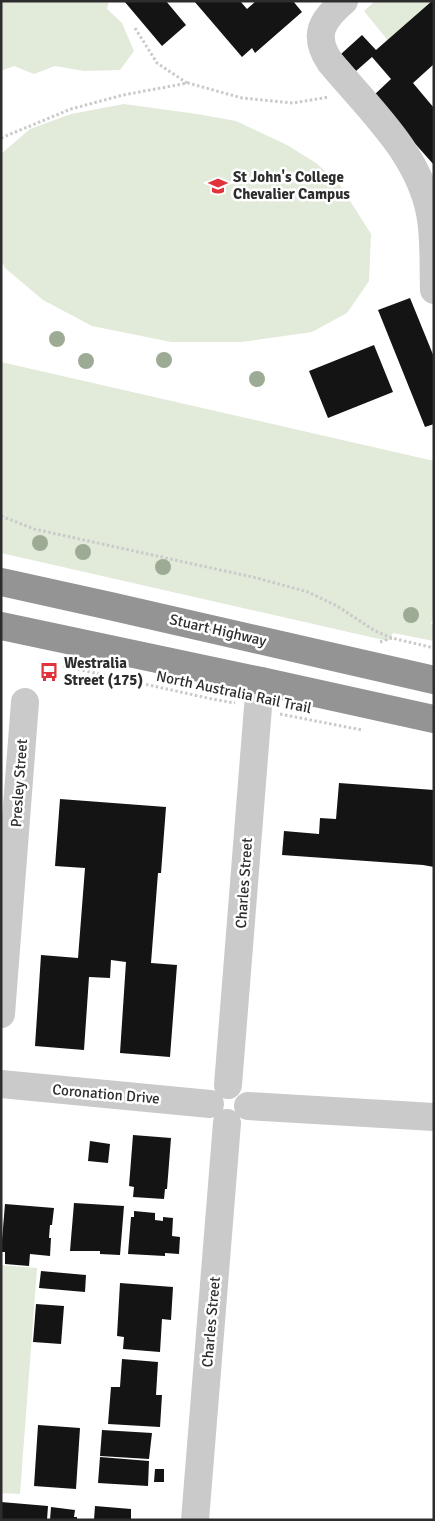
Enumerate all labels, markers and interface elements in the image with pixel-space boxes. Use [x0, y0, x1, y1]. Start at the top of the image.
place label: St John's College Chevalier Campus [233, 168, 350, 203]
school or university icon: St John's College Chevalier Campus [207, 175, 229, 197]
street label: Stuart Highway [168, 610, 268, 650]
place label: Westralia Street (175) [64, 654, 143, 689]
bus stop icon: Westralia Street (175) [38, 661, 60, 683]
street label: North Australia Rail Trail [155, 667, 313, 717]
street label: Presley Street [7, 738, 31, 828]
street label: Charles Street [232, 837, 256, 929]
street label: Coronation Drive [52, 1080, 160, 1108]
street label: Charles Street [198, 1276, 224, 1368]

